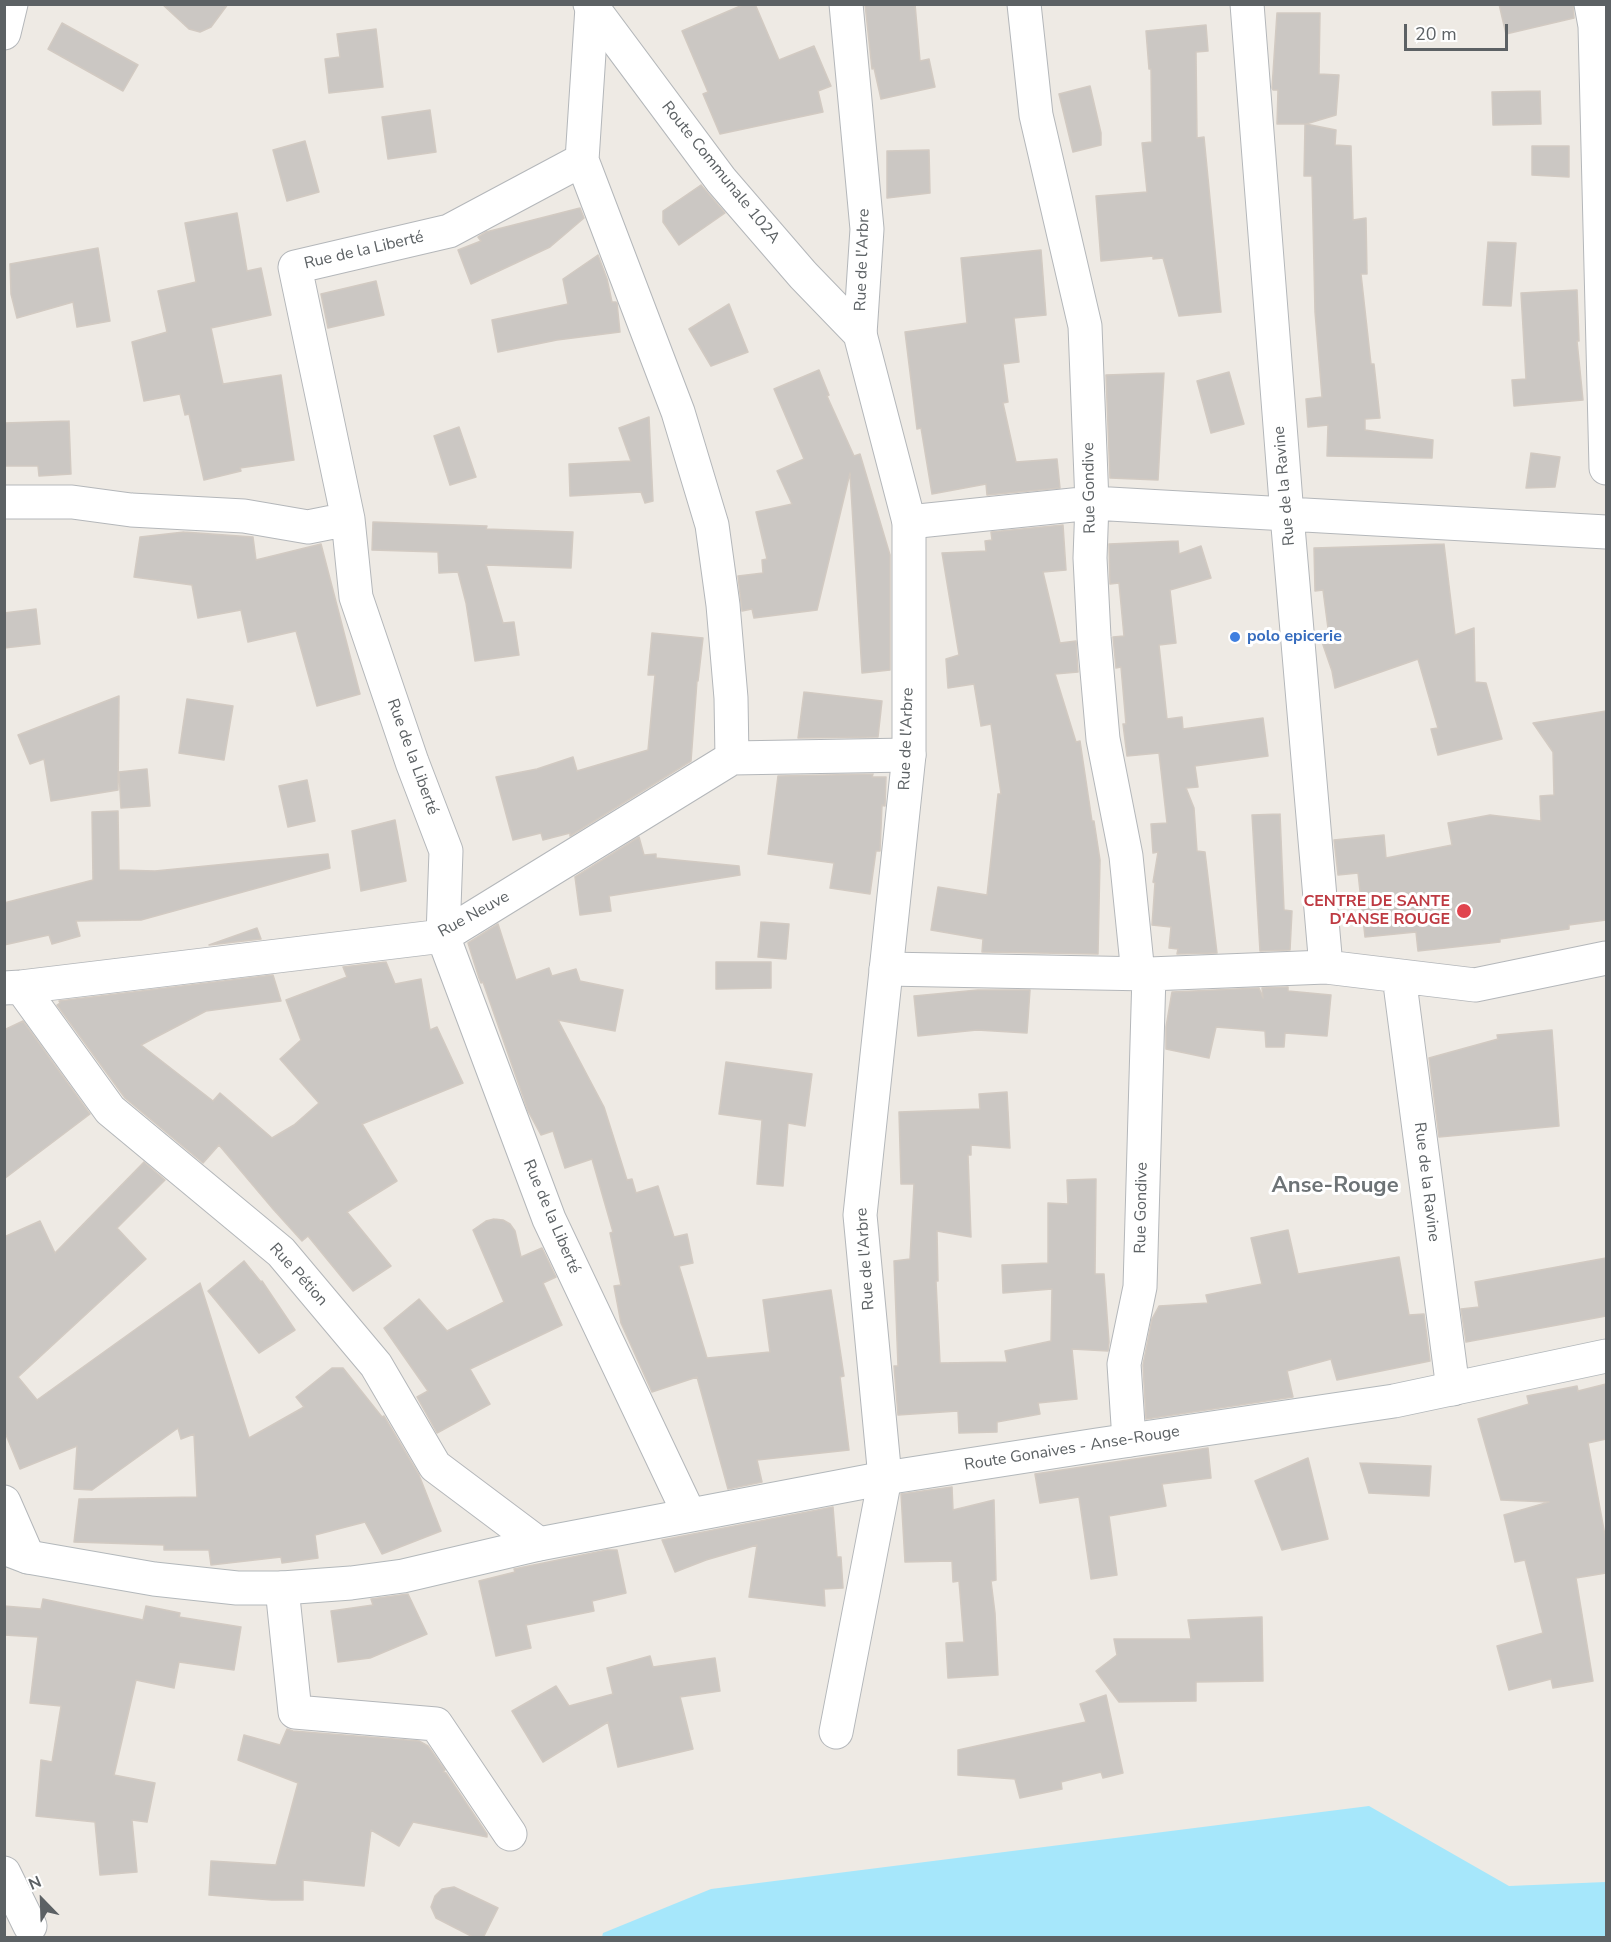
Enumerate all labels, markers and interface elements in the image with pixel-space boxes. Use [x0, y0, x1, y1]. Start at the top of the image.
scale bar [1407, 12, 1510, 50]
text: 20 m [1415, 22, 1457, 46]
street label: Route Communale 102A [657, 98, 783, 248]
street label: Rue de l'Arbre [852, 208, 874, 312]
street label: Rue de la Liberté [302, 228, 426, 274]
street label: Rue de la Ravine [1270, 425, 1300, 547]
street label: Rue Gondive [1080, 442, 1100, 534]
place label: polo epicerie [1247, 627, 1342, 647]
marker: polo epicerie [1228, 630, 1242, 644]
street label: Rue de l'Arbre [896, 687, 918, 791]
street label: Rue de la Liberté [382, 696, 442, 818]
street label: Rue Neuve [435, 888, 513, 942]
place label: CENTRE DE SANTE D'ANSE ROUGE [1303, 892, 1450, 930]
marker: CENTRE DE SANTE D'ANSE ROUGE [1455, 902, 1473, 920]
street label: Rue de la Ravine [1409, 1121, 1443, 1243]
street label: Rue de la Liberté [518, 1157, 584, 1277]
street label: Rue Gondive [1132, 1162, 1152, 1254]
district label: Anse-Rouge [1271, 1174, 1399, 1200]
street label: Rue de l'Arbre [853, 1207, 879, 1311]
street label: Rue Pétion [265, 1240, 331, 1310]
street label: Route Gonaives - Anse-Rouge [963, 1422, 1181, 1476]
north arrow [12, 1870, 72, 1930]
text: N [25, 1871, 45, 1896]

